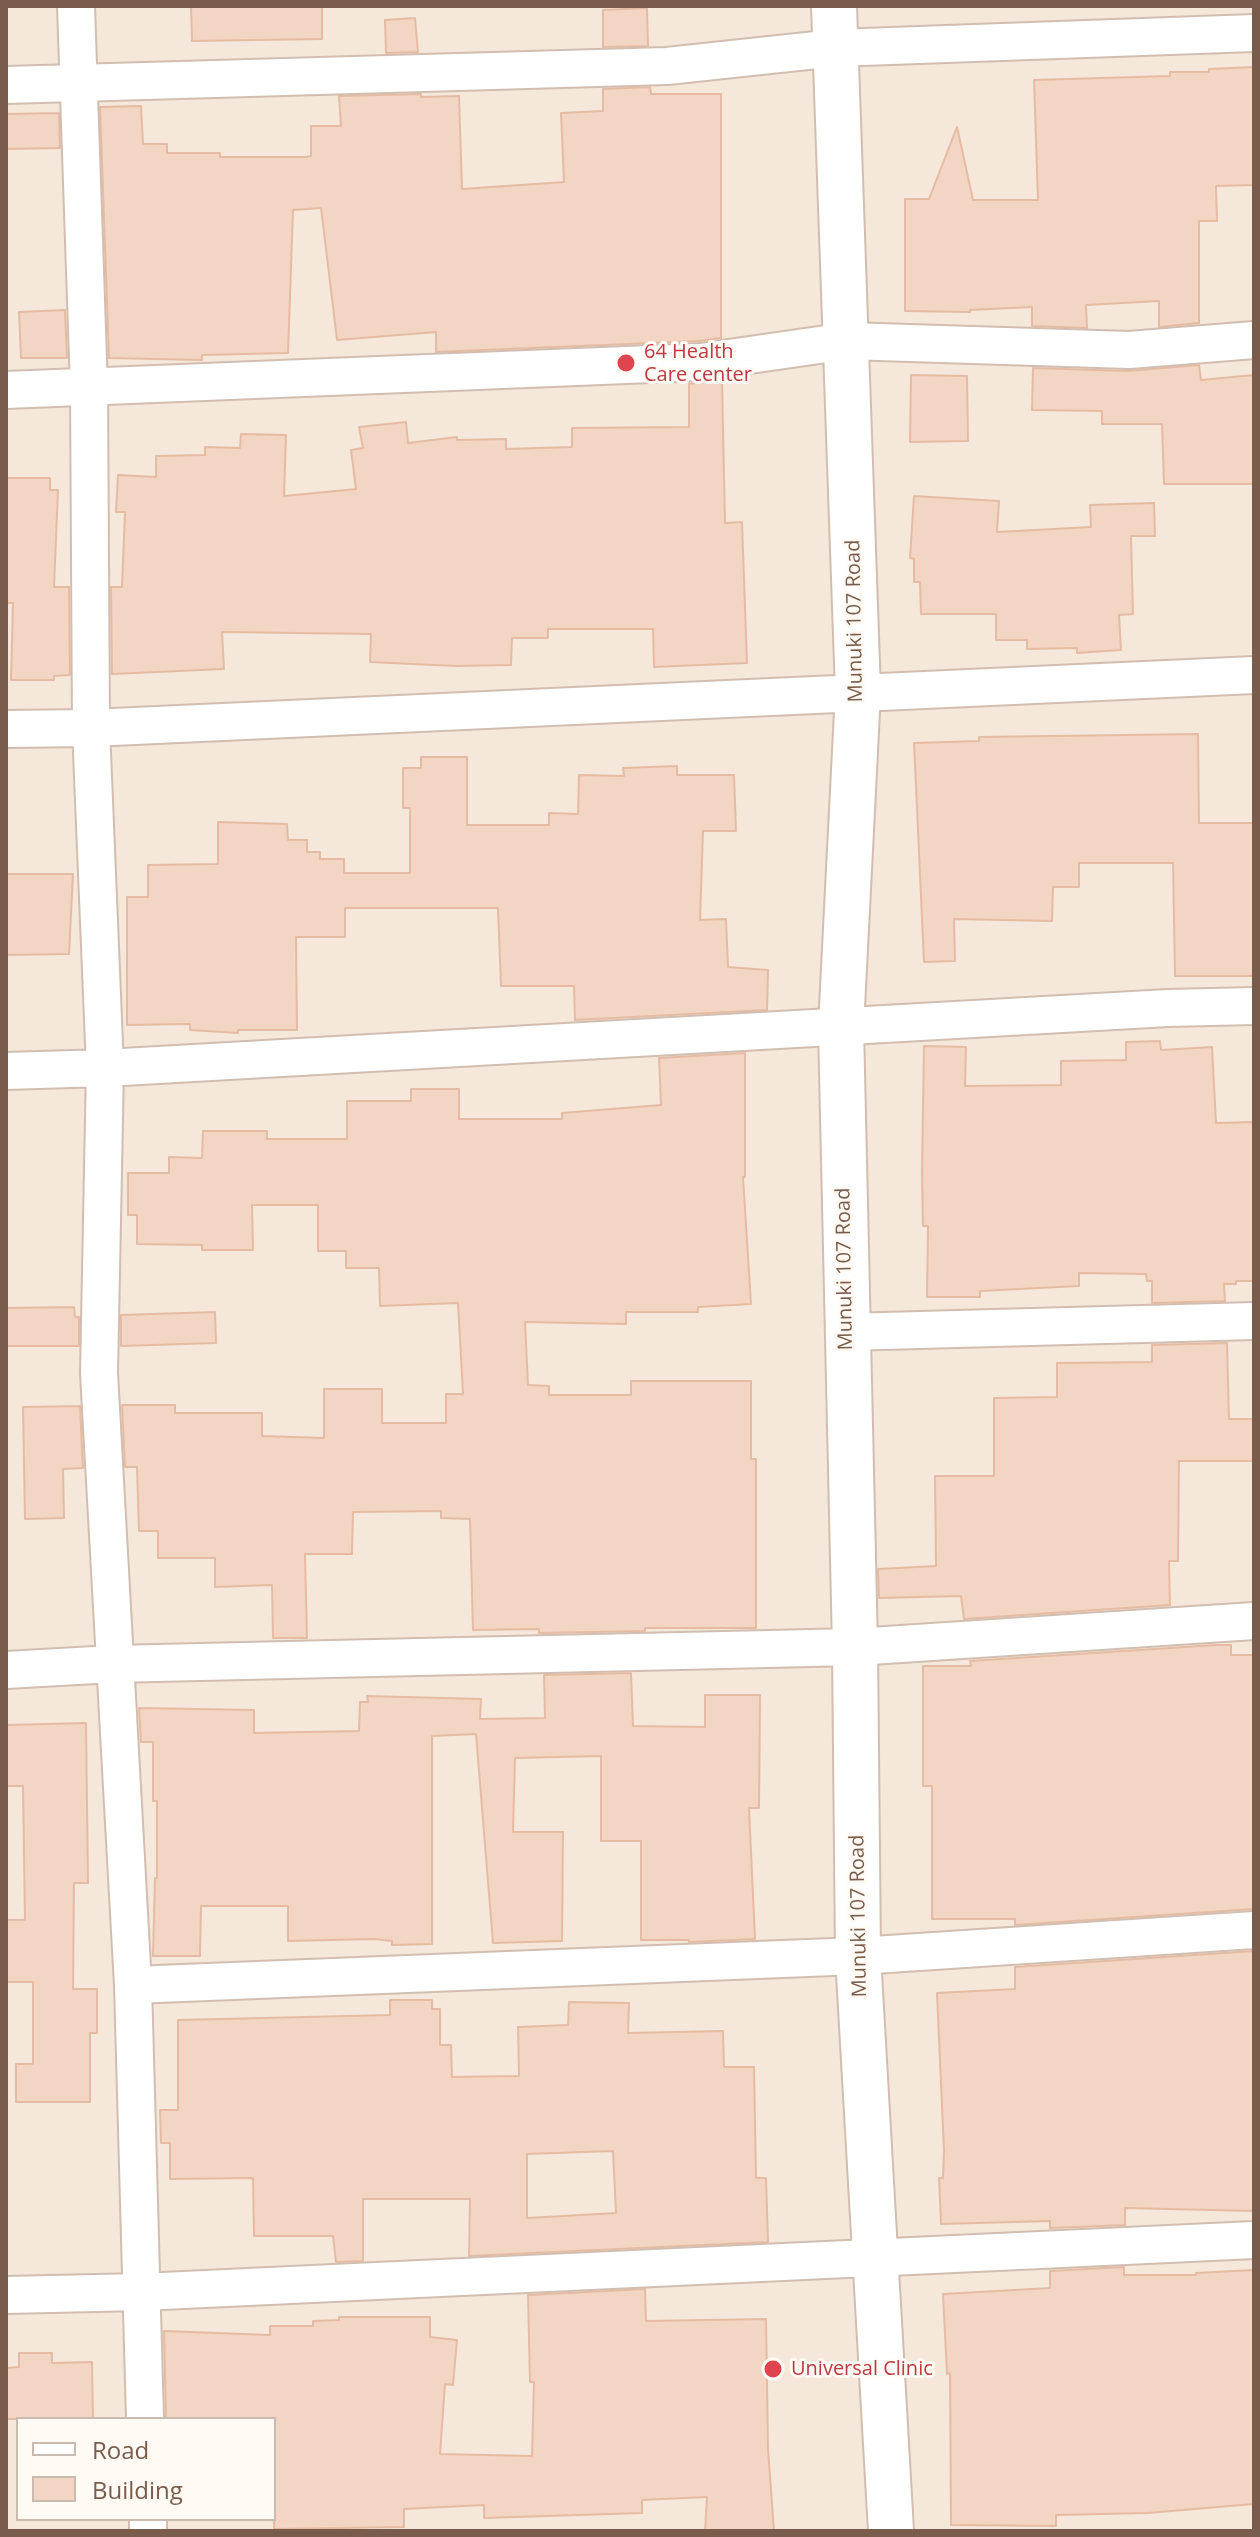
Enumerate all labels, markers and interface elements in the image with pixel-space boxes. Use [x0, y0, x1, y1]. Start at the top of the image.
place label: 64 Health Care center [644, 340, 752, 387]
marker: 64 Health Care center [615, 352, 637, 374]
street label: Munuki 107 Road [842, 539, 868, 703]
street label: Munuki 107 Road [832, 1187, 858, 1351]
street label: Munuki 107 Road [846, 1834, 872, 1998]
place label: Universal Clinic [791, 2357, 933, 2381]
marker: Universal Clinic [762, 2358, 784, 2380]
legend [16, 2417, 276, 2521]
text: Road [92, 2433, 149, 2466]
text: Building [92, 2473, 183, 2506]

